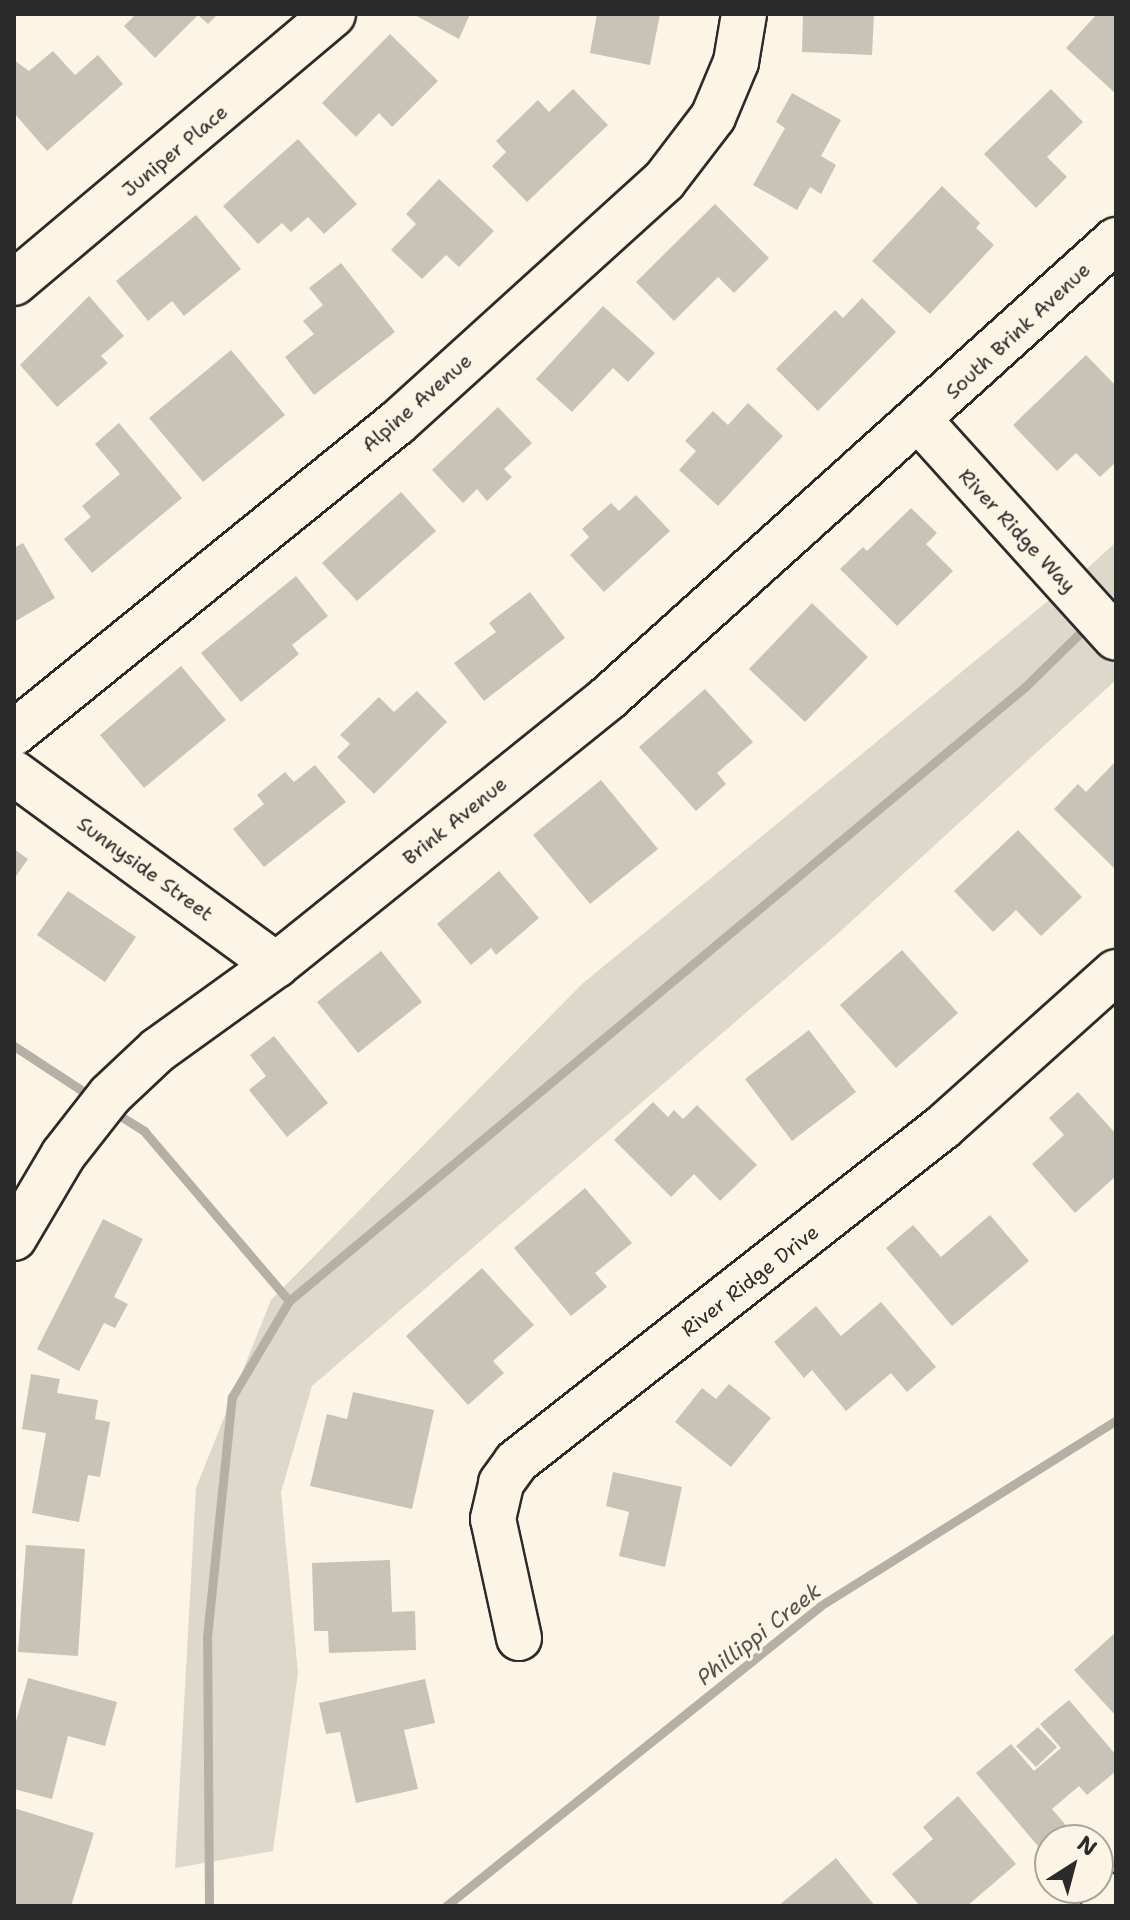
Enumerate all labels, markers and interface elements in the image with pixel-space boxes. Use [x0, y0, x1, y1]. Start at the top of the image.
street label: Juniper Place [117, 100, 233, 202]
street label: South Brink Avenue [941, 258, 1095, 404]
street label: Alpine Avenue [357, 349, 477, 457]
street label: River Ridge Way [953, 464, 1081, 598]
street label: Brink Avenue [398, 772, 512, 870]
street label: Sunnyside Street [72, 812, 218, 926]
street label: River Ridge Drive [676, 1220, 824, 1342]
water label: Phillippi Creek [692, 1577, 826, 1691]
north arrow [1034, 1824, 1114, 1904]
text: N [1072, 1829, 1103, 1863]

